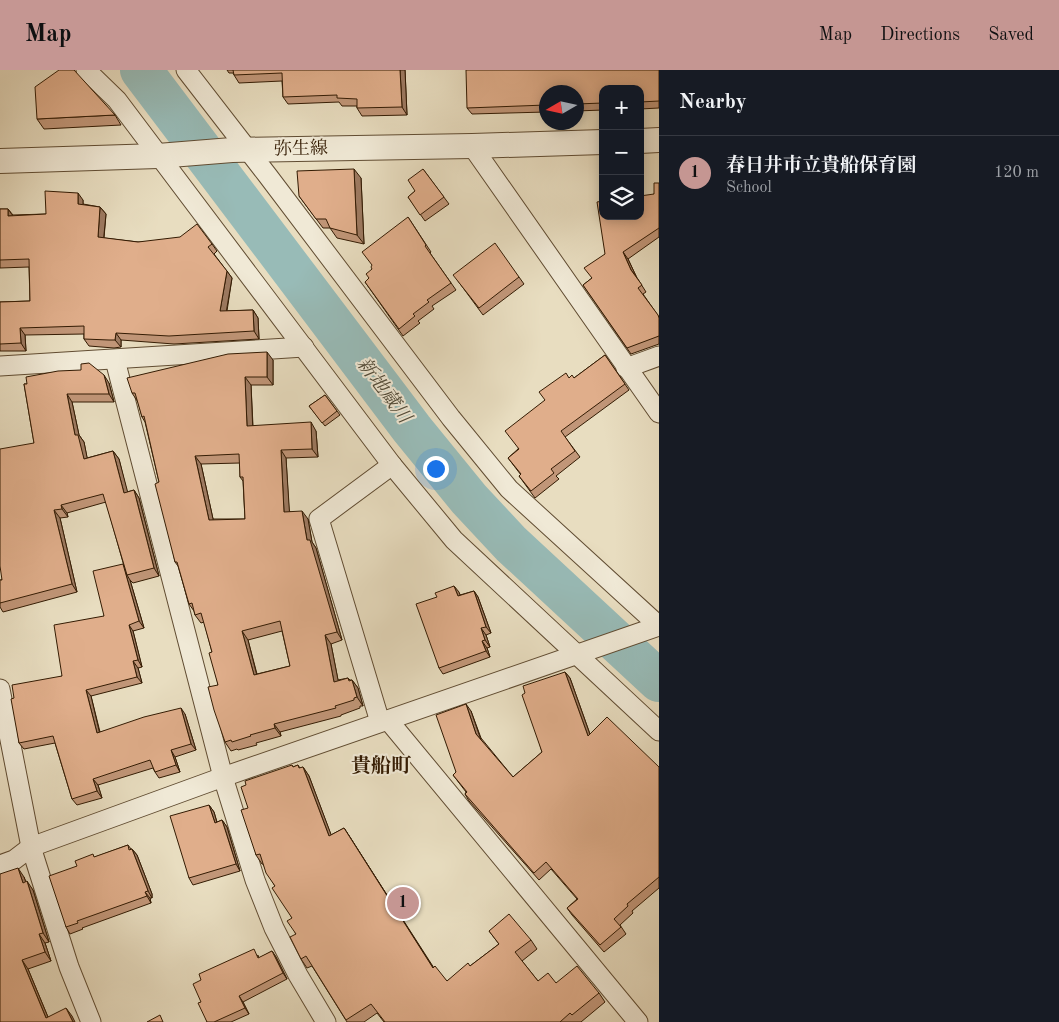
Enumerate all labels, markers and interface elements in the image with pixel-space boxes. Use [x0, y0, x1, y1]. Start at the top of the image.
text: Map [25, 23, 72, 47]
text: Map [819, 26, 852, 44]
text: Directions [880, 26, 960, 44]
text: Saved [988, 26, 1034, 44]
north arrow [539, 85, 584, 130]
map controls [599, 85, 644, 220]
button: + [599, 85, 644, 130]
text: Nearby [679, 92, 747, 113]
button: − [599, 130, 644, 175]
street label: 弥生線 [274, 138, 328, 158]
text: 春日井市立貴船保育園 [726, 157, 916, 176]
text: 1 [690, 165, 700, 181]
text: 120 m [994, 165, 1039, 181]
button: layers [599, 175, 644, 220]
text: School [726, 180, 772, 196]
water label: 新地蔵川 [353, 354, 416, 429]
your location [423, 456, 449, 482]
district label: 貴船町 [351, 755, 412, 777]
pin: 1 [387, 884, 419, 922]

